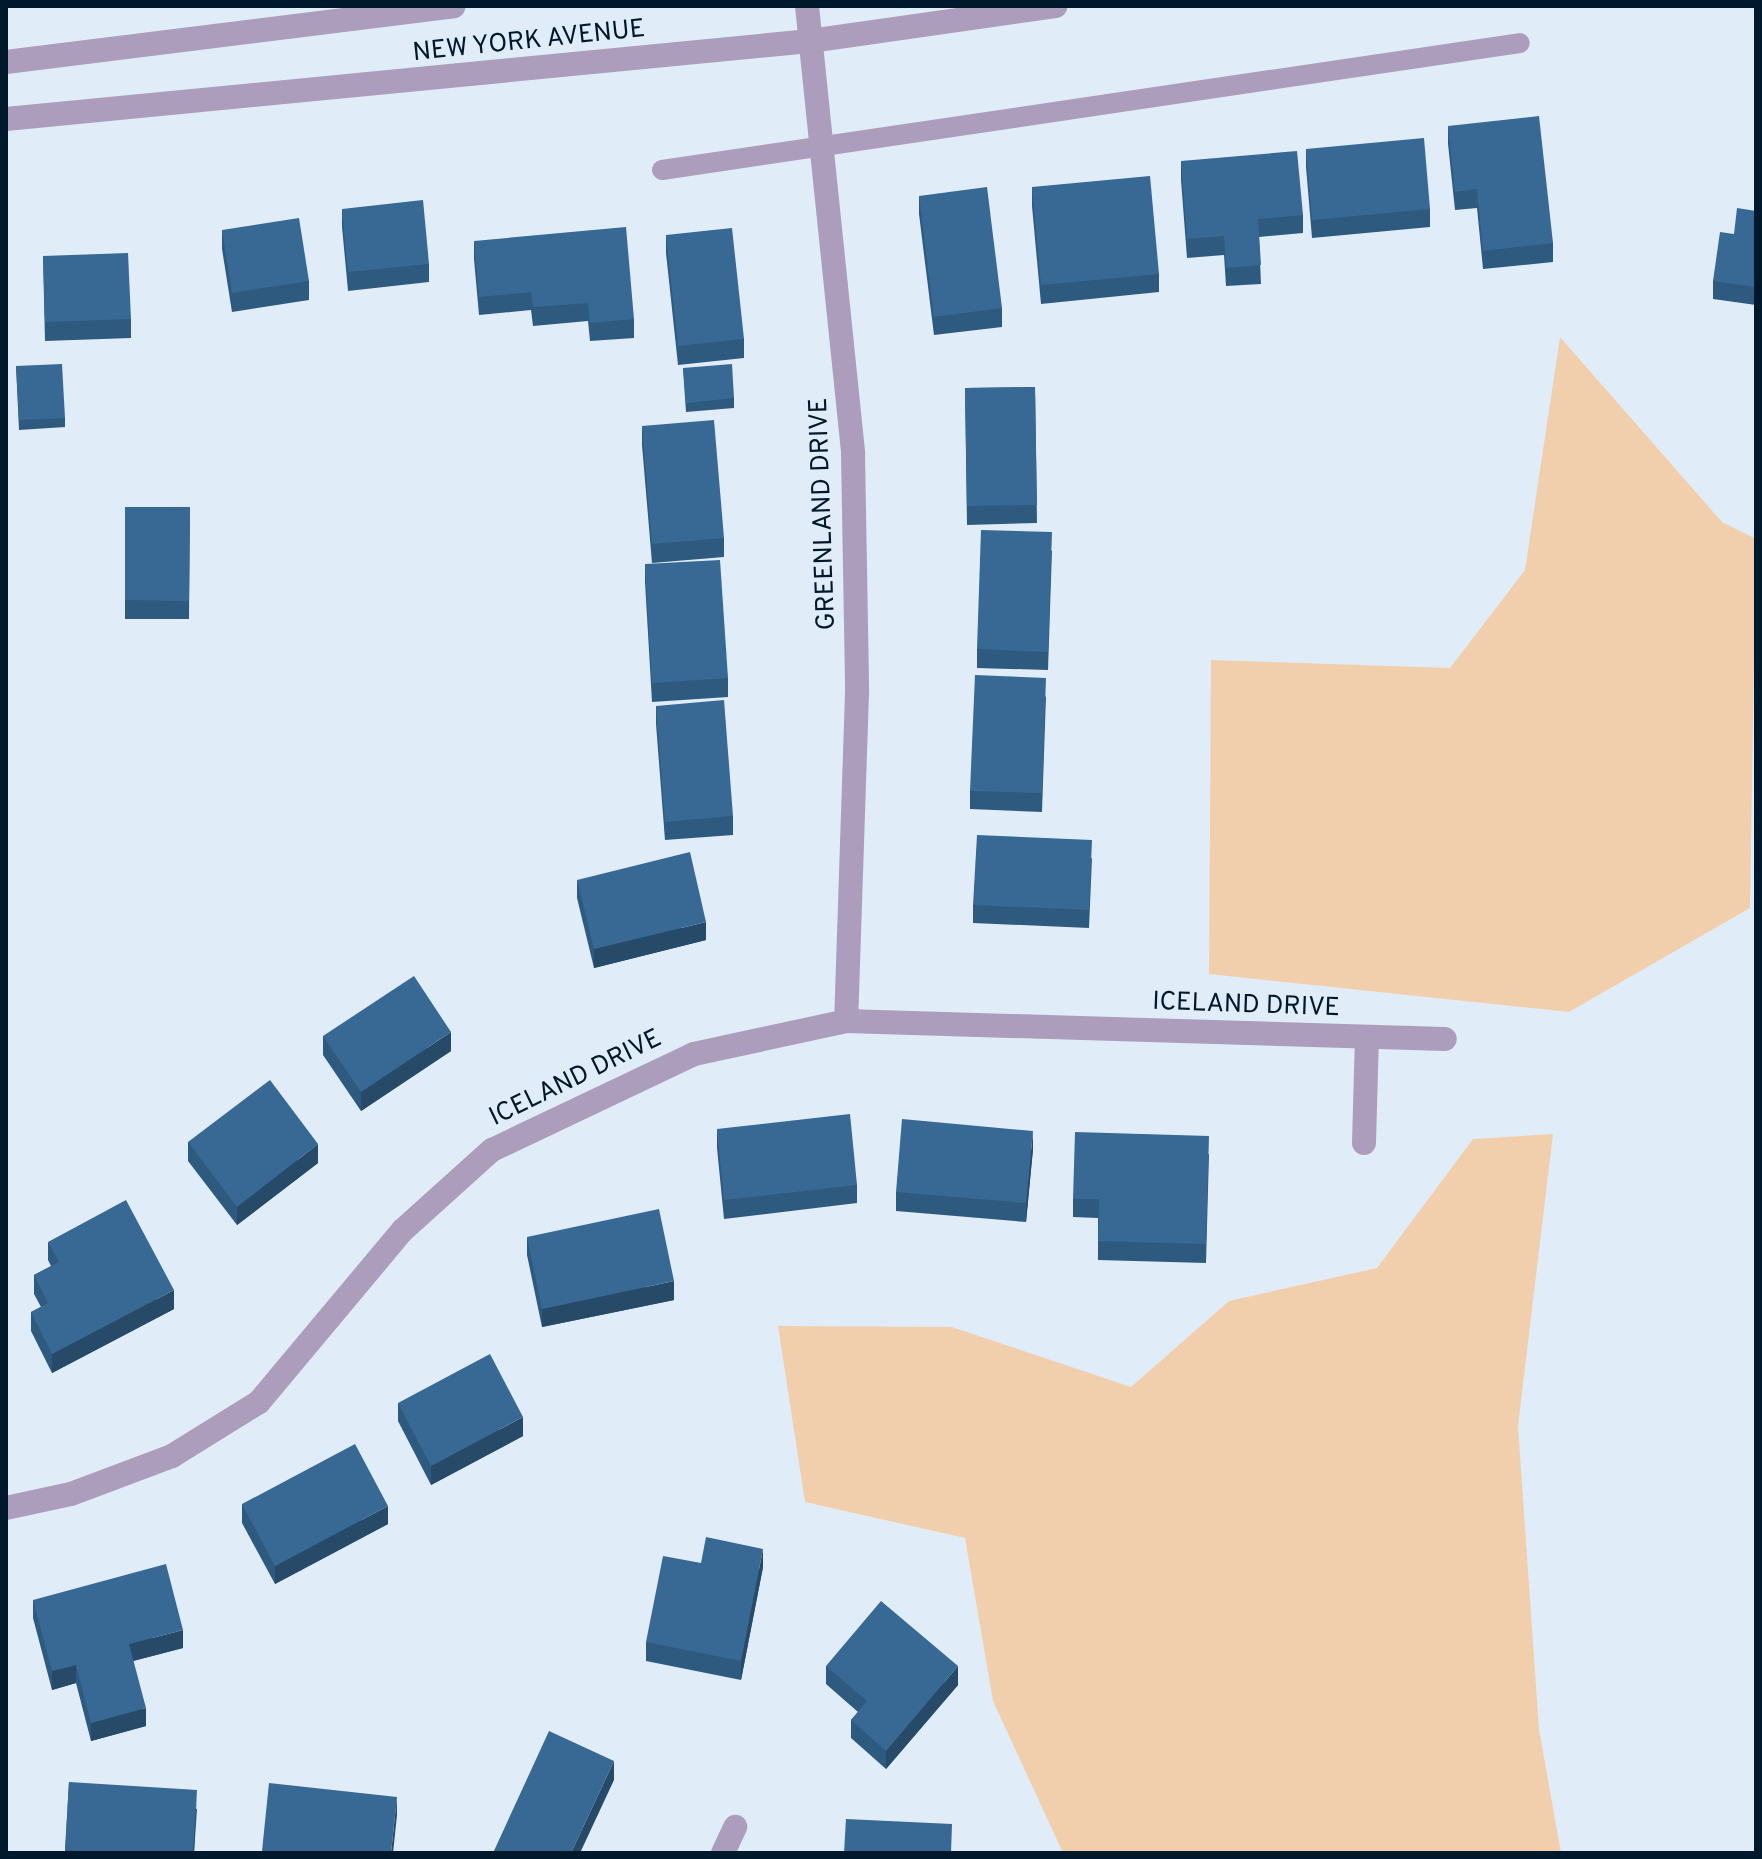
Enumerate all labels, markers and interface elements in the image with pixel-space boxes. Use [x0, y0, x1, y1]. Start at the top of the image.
street label: NEW YORK AVENUE [410, 14, 648, 70]
street label: GREENLAND DRIVE [804, 397, 844, 631]
street label: ICELAND DRIVE [1152, 987, 1340, 1025]
street label: ICELAND DRIVE [485, 1024, 667, 1134]

